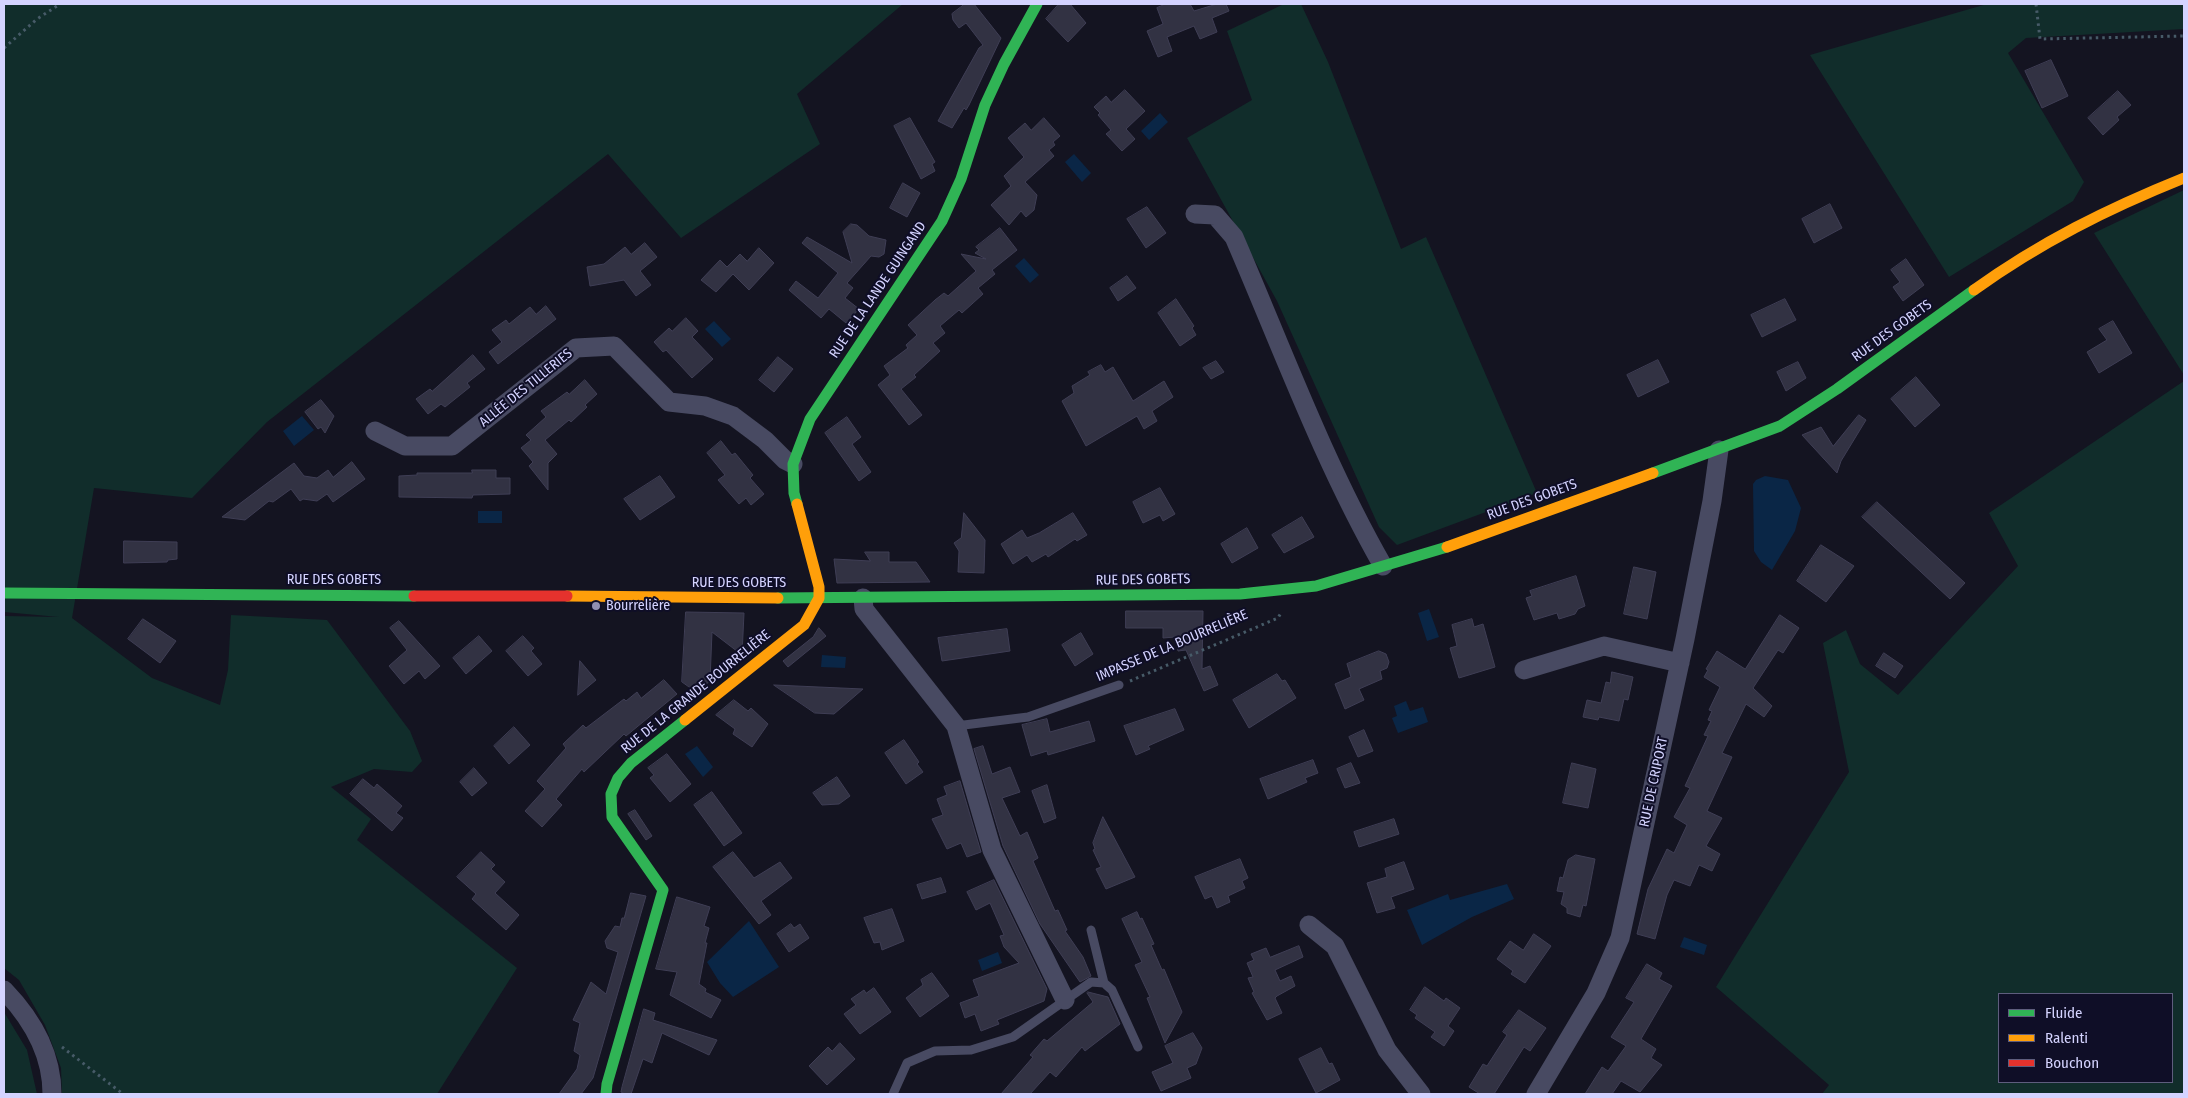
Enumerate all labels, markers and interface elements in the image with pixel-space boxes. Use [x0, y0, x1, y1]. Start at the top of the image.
street label: RUE DE LA LANDE GUINGAND [826, 219, 930, 361]
street label: RUE DES GOBETS [1849, 296, 1935, 366]
street label: ALLÉE DES TILLERIES [476, 345, 576, 431]
street label: RUE DES GOBETS [1485, 476, 1579, 524]
street label: RUE DES GOBETS [1096, 571, 1190, 589]
street label: RUE DES GOBETS [287, 572, 381, 588]
street label: RUE DES GOBETS [692, 575, 786, 591]
place label: Bourrelière [606, 598, 670, 614]
marker: Bourrelière [590, 600, 602, 612]
street label: IMPASSE DE LA BOURRELIÈRE [1094, 606, 1250, 686]
street label: RUE DE LA GRANDE BOURRELIÈRE [618, 627, 774, 757]
street label: RUE DE CRIPORT [1636, 735, 1672, 829]
legend [1998, 993, 2173, 1083]
text: Fluide [2045, 1004, 2082, 1022]
text: Ralenti [2045, 1029, 2088, 1047]
text: Bouchon [2045, 1054, 2099, 1072]

